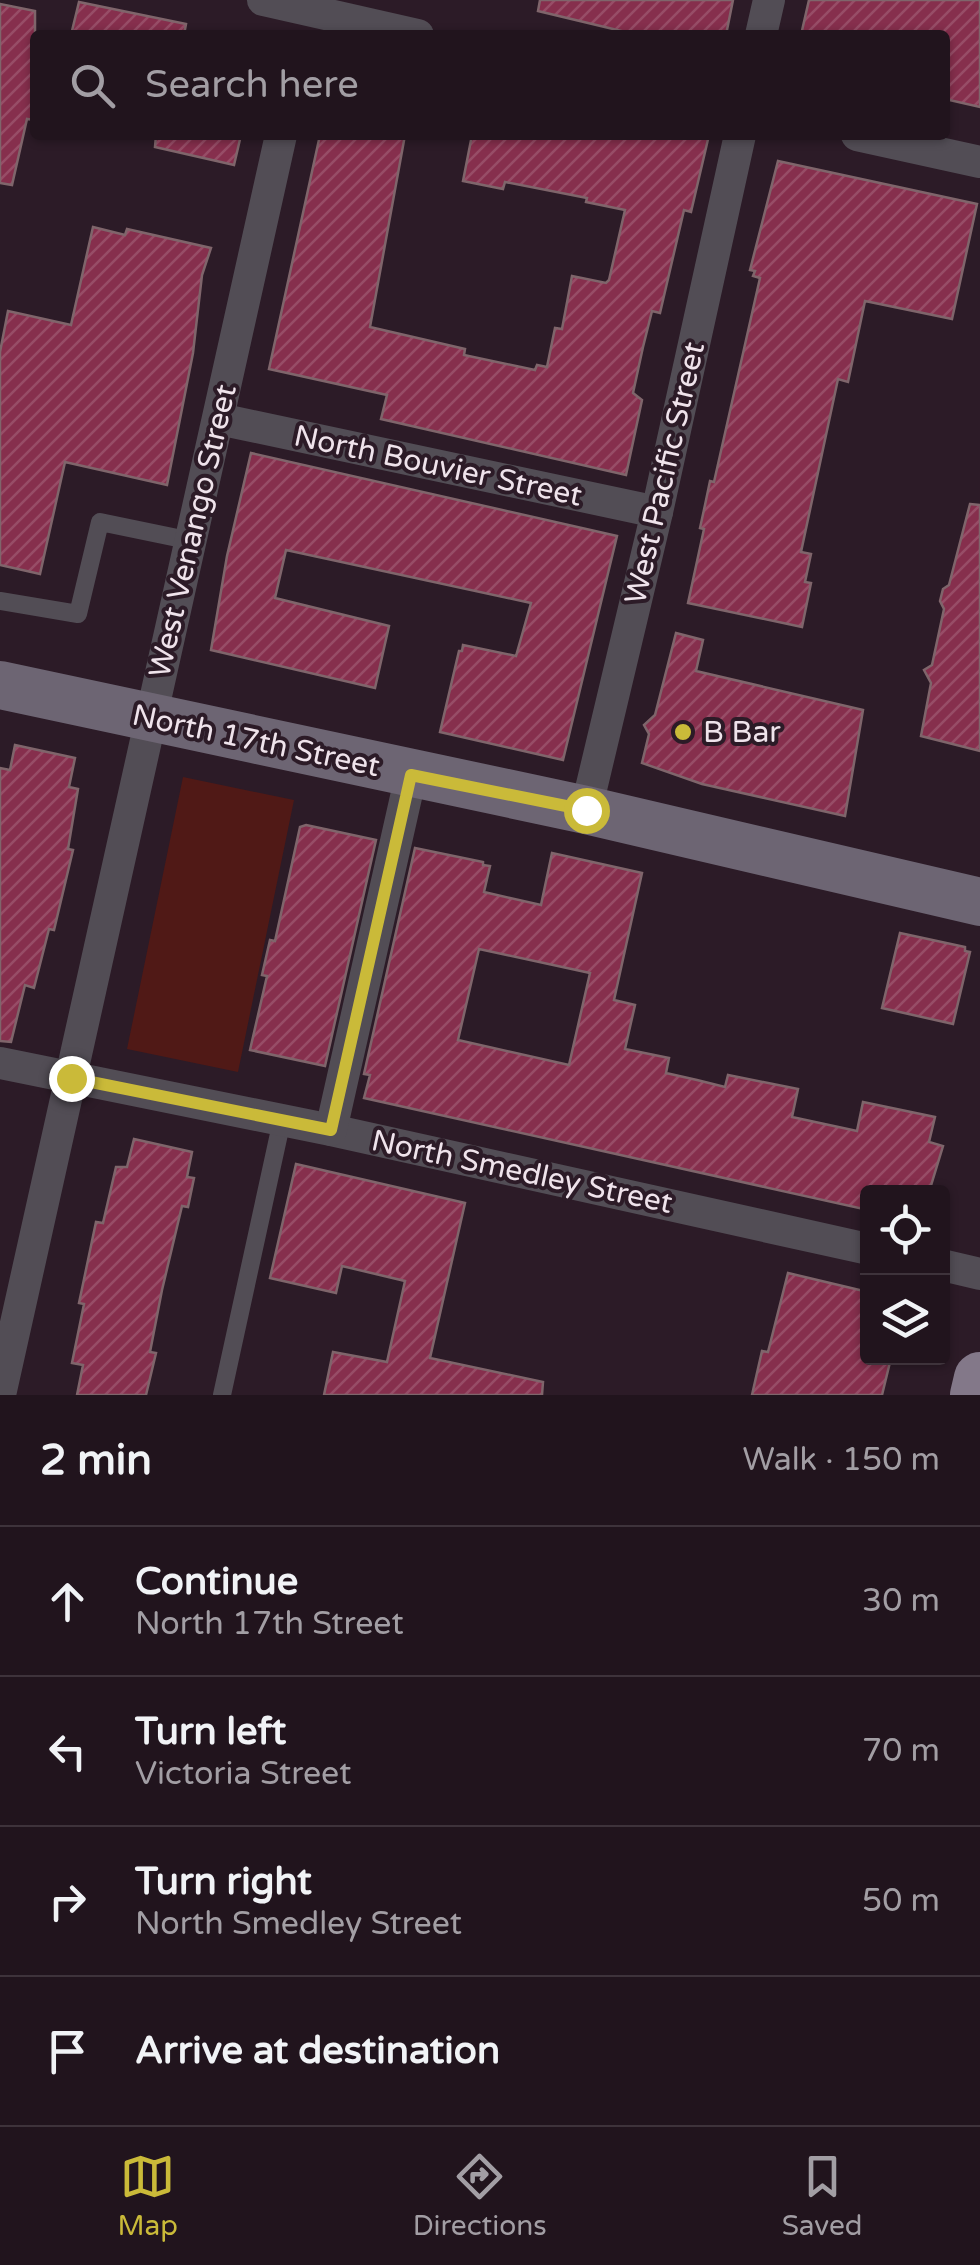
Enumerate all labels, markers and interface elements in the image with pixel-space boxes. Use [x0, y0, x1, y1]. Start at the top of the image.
search box [30, 30, 950, 140]
icon: search [65, 58, 120, 113]
text: Search here [145, 62, 359, 108]
street label: West Pacific Street [617, 338, 713, 608]
street label: West Venango Street [141, 381, 245, 681]
street label: North Bouvier Street [291, 417, 585, 515]
street label: North 17th Street [129, 697, 383, 785]
place label: B Bar [703, 714, 781, 751]
marker: B Bar [672, 721, 694, 743]
route start [564, 788, 610, 834]
route end [49, 1056, 95, 1102]
street label: North Smedley Street [368, 1122, 676, 1222]
map controls [860, 1185, 950, 1365]
button: locate [860, 1185, 950, 1275]
button: layers [860, 1275, 950, 1365]
text: 2 min [40, 1435, 152, 1486]
text: Walk · 150 m [743, 1441, 940, 1479]
text: Continue [135, 1559, 298, 1605]
icon: ahead [40, 1574, 95, 1629]
text: 30 m [862, 1582, 940, 1620]
text: North 17th Street [135, 1605, 404, 1643]
text: Turn left [135, 1709, 286, 1755]
icon: left [40, 1724, 95, 1779]
text: 70 m [862, 1732, 940, 1770]
text: Victoria Street [135, 1755, 351, 1793]
text: Turn right [135, 1859, 312, 1905]
icon: right [40, 1874, 95, 1929]
text: 50 m [862, 1882, 940, 1920]
text: North Smedley Street [135, 1905, 462, 1943]
icon: arrive [40, 2024, 95, 2079]
text: Arrive at destination [135, 2028, 500, 2074]
tab: Map [117, 2149, 178, 2243]
tab: Directions [413, 2149, 547, 2243]
tab: Saved [782, 2149, 863, 2243]

